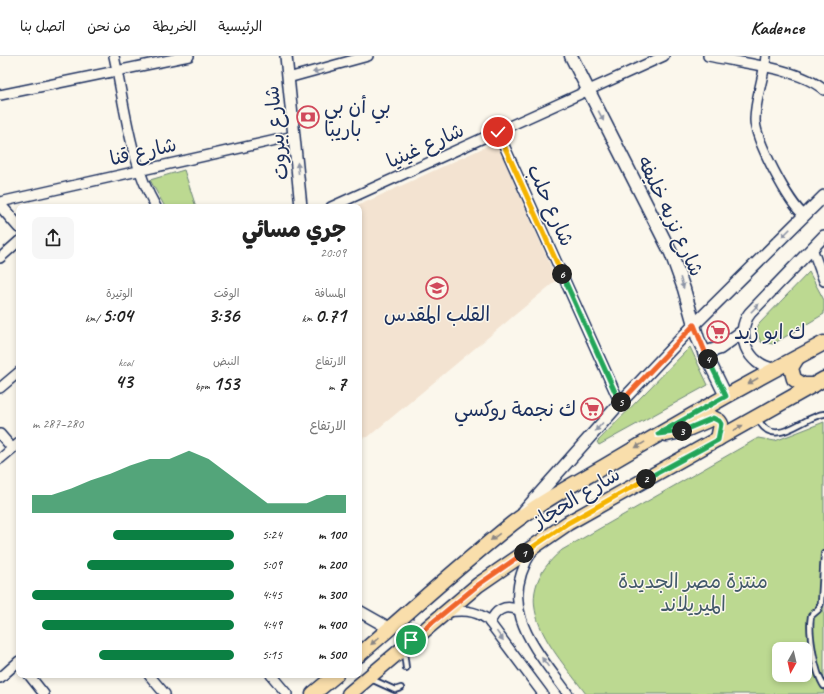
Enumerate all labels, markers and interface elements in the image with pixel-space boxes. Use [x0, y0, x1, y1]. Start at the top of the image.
text: Kadence [750, 16, 804, 40]
text: اتصل بنا [20, 18, 65, 35]
text: من نحن [87, 18, 131, 35]
text: الخريطة [153, 18, 196, 35]
text: الرئيسية [218, 18, 262, 35]
one-way arrow [311, 68, 323, 74]
street label: شارع بيروت [259, 84, 295, 182]
place label: بي أن بي باريبا [324, 94, 391, 142]
bank icon: بي أن بي باريبا [295, 104, 321, 130]
one-way arrow [598, 110, 604, 122]
pin [481, 115, 515, 149]
street label: شارع غينيا [382, 117, 468, 175]
icon: check [487, 121, 509, 143]
street label: شارع قنا [107, 132, 179, 172]
street label: شارع نزيه خليفه [631, 152, 709, 281]
street label: شارع حلب [520, 160, 580, 250]
one-way arrow [294, 162, 301, 174]
text: جري مسائي [242, 216, 346, 244]
button: share [32, 217, 74, 259]
one-way arrow [781, 228, 791, 238]
text: 20:09 [320, 245, 346, 261]
pin: 6 [552, 264, 572, 284]
text: 6 [559, 267, 565, 281]
school or university icon: القلب المقدس [424, 275, 450, 301]
one-way arrow [679, 277, 685, 289]
text: الوتيرة [106, 286, 133, 300]
text: الوقت [214, 286, 239, 300]
text: المسافة [315, 286, 346, 300]
place label: القلب المقدس [384, 302, 490, 327]
text: 5:04 [102, 303, 133, 328]
text: 3:36 [208, 303, 239, 328]
text: 0.71 [315, 303, 346, 328]
one-way arrow [750, 303, 759, 313]
text: /km [85, 311, 102, 325]
text: km [302, 311, 315, 325]
supermarket icon: ك ابو زيد [705, 319, 731, 345]
place label: ك ابو زيد [734, 320, 806, 345]
pin: 4 [698, 349, 718, 369]
text: 4 [706, 352, 710, 366]
text: النبض [213, 354, 239, 368]
text: الارتفاع [315, 354, 346, 368]
text: kcal [118, 355, 133, 369]
text: 43 [115, 369, 133, 394]
text: 153 [213, 371, 239, 396]
text: 7 [337, 371, 346, 396]
one-way arrow [747, 377, 758, 384]
text: bpm [195, 379, 213, 393]
text: m [328, 379, 337, 393]
pin: 5 [611, 392, 631, 412]
text: 5 [619, 395, 623, 409]
supermarket icon: ك نجمة روكسي [579, 396, 605, 422]
place label: ك نجمة روكسي [454, 397, 576, 427]
text: 280–287 m [32, 416, 83, 432]
text: الارتفاع [310, 418, 346, 434]
pin: 3 [672, 421, 692, 441]
one-way arrow [594, 422, 603, 432]
text: 3 [680, 424, 684, 438]
one-way arrow [732, 425, 744, 432]
one-way arrow [634, 442, 646, 449]
street label: شارع الحجاز [526, 462, 625, 535]
pin: 2 [636, 469, 656, 489]
text: 2 [644, 472, 648, 486]
text: 5:24 [262, 527, 282, 543]
text: 100 m [318, 527, 346, 543]
one-way arrow [489, 533, 500, 542]
pin: 1 [514, 543, 534, 563]
text: 1 [522, 546, 526, 560]
text: 5:09 [262, 557, 282, 573]
text: 200 m [318, 557, 346, 573]
park label: منتزة مصر الجديدة الميريلاند [618, 569, 768, 617]
text: 4:45 [262, 587, 282, 603]
text: 300 m [318, 587, 346, 603]
text: 4:49 [262, 617, 282, 633]
text: 400 m [318, 617, 346, 633]
pin [394, 623, 428, 657]
icon: arrive [400, 629, 422, 651]
one-way arrow [496, 631, 504, 641]
one-way arrow [370, 636, 380, 646]
north arrow [772, 642, 812, 682]
map controls [772, 642, 812, 682]
text: 5:15 [262, 647, 282, 663]
text: 500 m [318, 647, 346, 663]
one-way arrow [541, 657, 550, 668]

